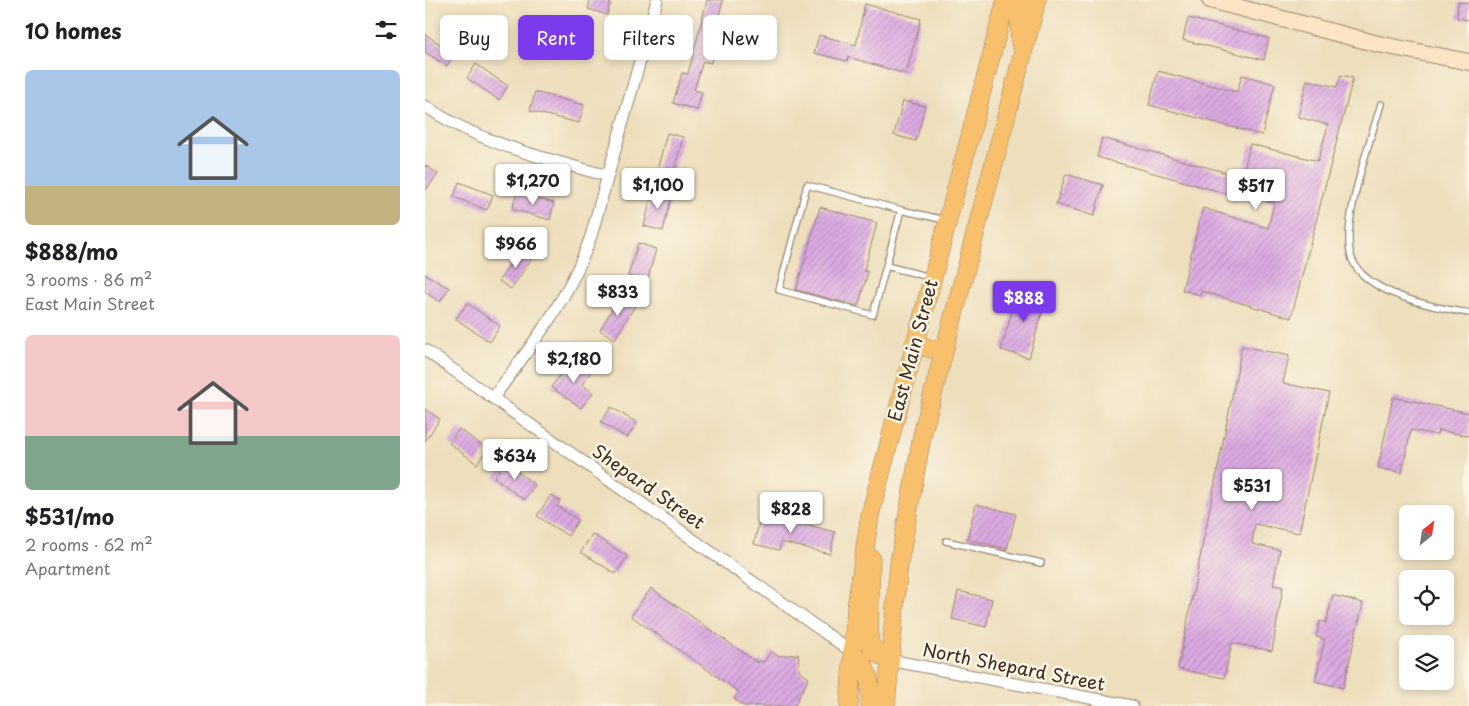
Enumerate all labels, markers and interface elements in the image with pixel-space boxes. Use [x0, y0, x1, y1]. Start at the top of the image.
text: 10 homes [25, 14, 122, 46]
chip: Buy [440, 15, 508, 60]
chip: Rent [518, 15, 594, 60]
chip: Filters [604, 15, 693, 60]
chip: New [703, 15, 777, 60]
icon: filters [372, 16, 400, 44]
icon: home [168, 103, 258, 193]
pin: $1,270 [492, 164, 574, 206]
text: $1,270 [506, 168, 560, 192]
pin: $1,100 [617, 168, 699, 210]
pin: $517 [1226, 168, 1286, 211]
text: $1,100 [632, 172, 684, 196]
text: $517 [1238, 173, 1274, 197]
pin: $966 [486, 226, 546, 269]
text: $966 [495, 231, 537, 255]
text: $888/mo [25, 235, 118, 267]
text: 3 rooms · 86 m² [25, 267, 152, 291]
pin: $833 [588, 274, 648, 317]
street label: East Main Street [880, 276, 944, 424]
text: $833 [598, 279, 638, 303]
pin: $888 [994, 280, 1054, 323]
text: $888 [1004, 285, 1044, 309]
text: East Main Street [25, 291, 155, 315]
pin: $2,180 [533, 342, 615, 384]
text: $2,180 [547, 346, 601, 370]
icon: home [168, 368, 258, 458]
street label: Shepard Street [587, 437, 711, 535]
pin: $634 [485, 438, 545, 481]
text: $634 [494, 443, 536, 467]
pin: $531 [1222, 468, 1282, 511]
text: $531 [1233, 473, 1271, 497]
pin: $828 [761, 492, 821, 534]
text: $828 [771, 496, 811, 520]
text: $531/mo [25, 500, 114, 532]
north arrow [1399, 505, 1454, 560]
map controls [1399, 505, 1454, 690]
text: 2 rooms · 62 m² [25, 532, 153, 556]
text: Apartment [25, 556, 110, 580]
button: locate [1399, 570, 1454, 625]
street label: North Shepard Street [921, 635, 1107, 697]
button: layers [1399, 635, 1454, 690]

